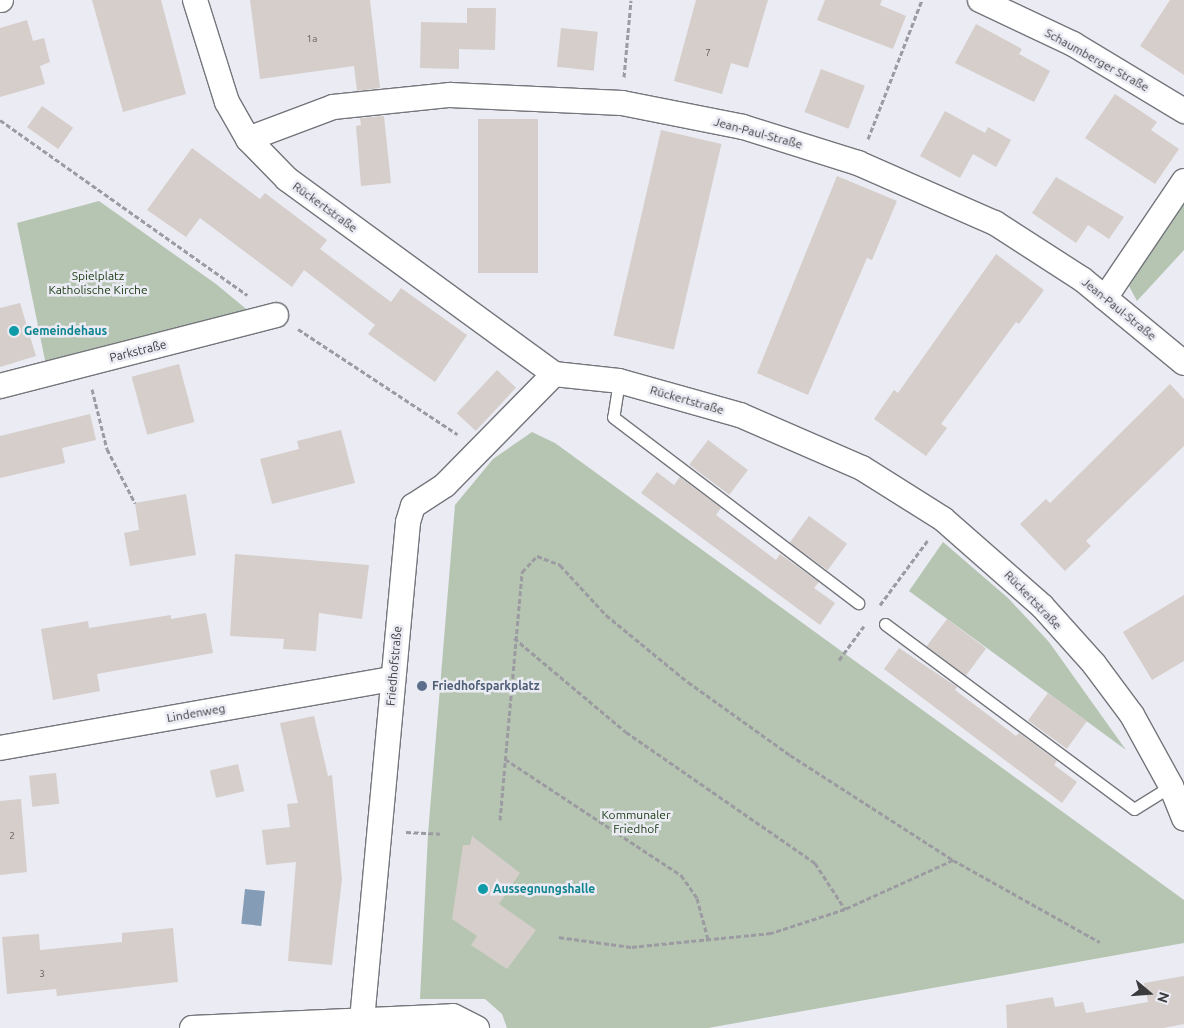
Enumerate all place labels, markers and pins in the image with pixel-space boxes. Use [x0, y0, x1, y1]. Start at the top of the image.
place label: Gemeindehaus [24, 324, 107, 338]
marker: Gemeindehaus [8, 325, 20, 337]
place label: Friedhofsparkplatz [432, 679, 540, 693]
marker: Friedhofsparkplatz [416, 680, 428, 692]
place label: Aussegnungshalle [493, 882, 595, 896]
marker: Aussegnungshalle [477, 883, 489, 895]

